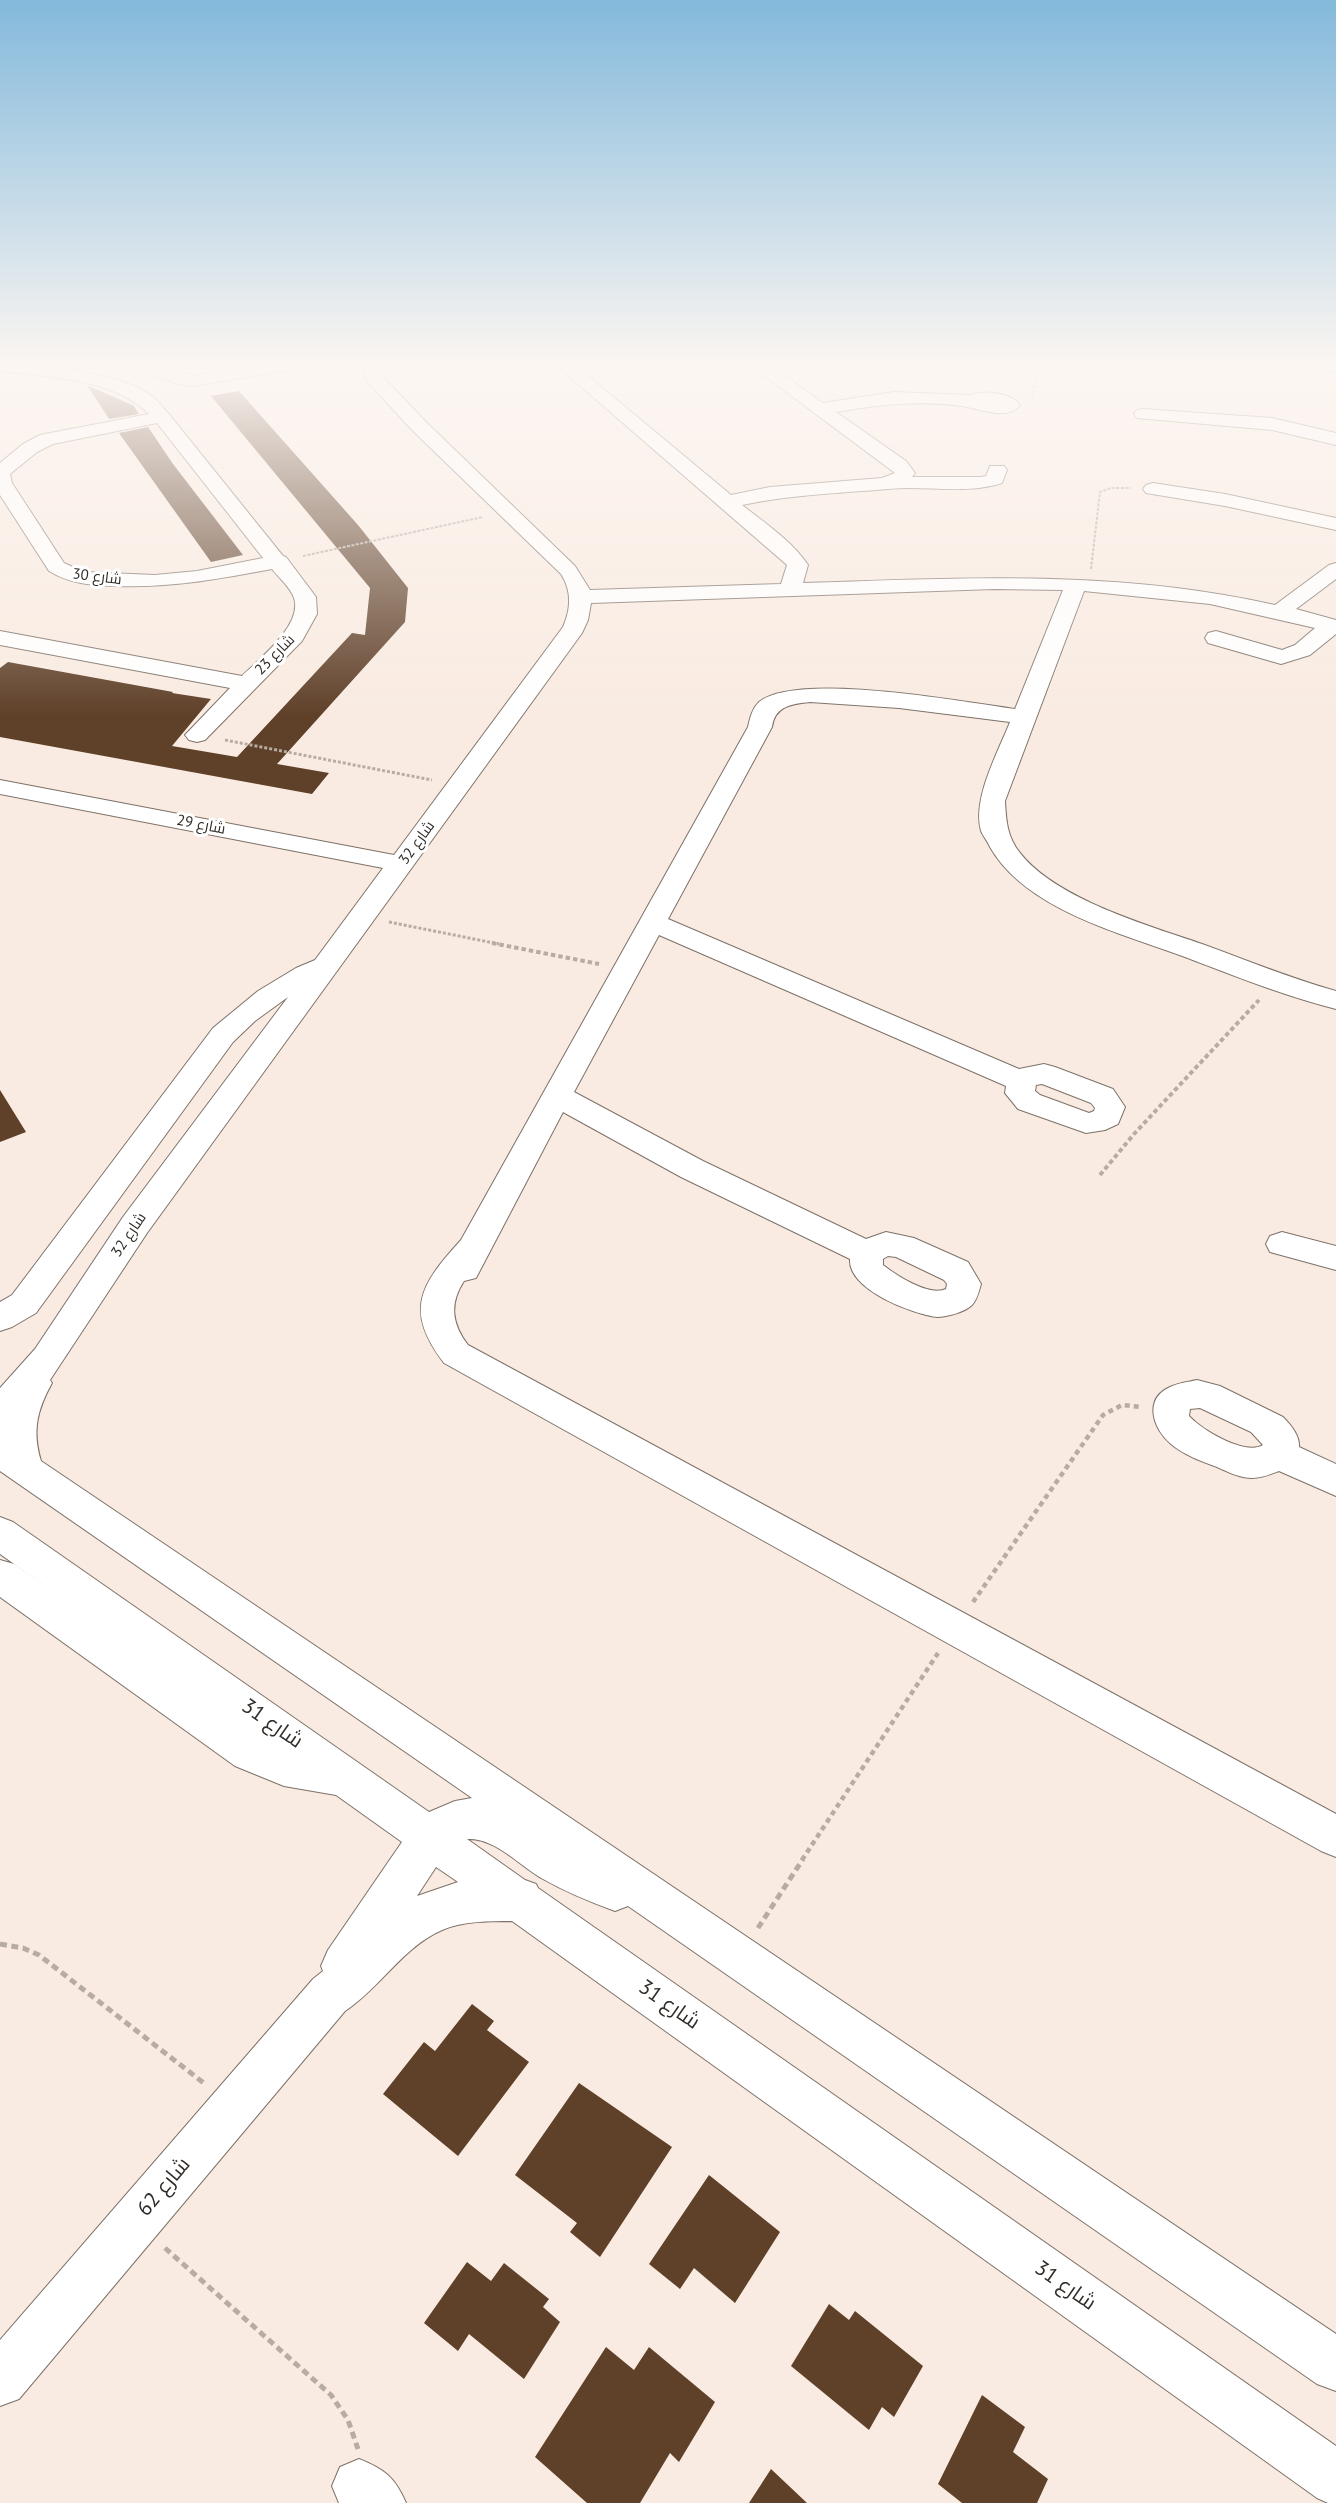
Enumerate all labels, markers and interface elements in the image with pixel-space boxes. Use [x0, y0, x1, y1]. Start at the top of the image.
street label: شارع 30 [71, 565, 123, 589]
street label: شارع 23 [251, 631, 299, 679]
street label: شارع 29 [175, 811, 227, 839]
street label: شارع 32 [395, 818, 439, 868]
street label: شارع 32 [108, 1209, 150, 1261]
street label: شارع 31 [236, 1694, 308, 1754]
street label: شارع 31 [633, 1975, 705, 2035]
street label: شارع 62 [132, 2152, 196, 2222]
street label: شارع 31 [1029, 2256, 1101, 2316]

